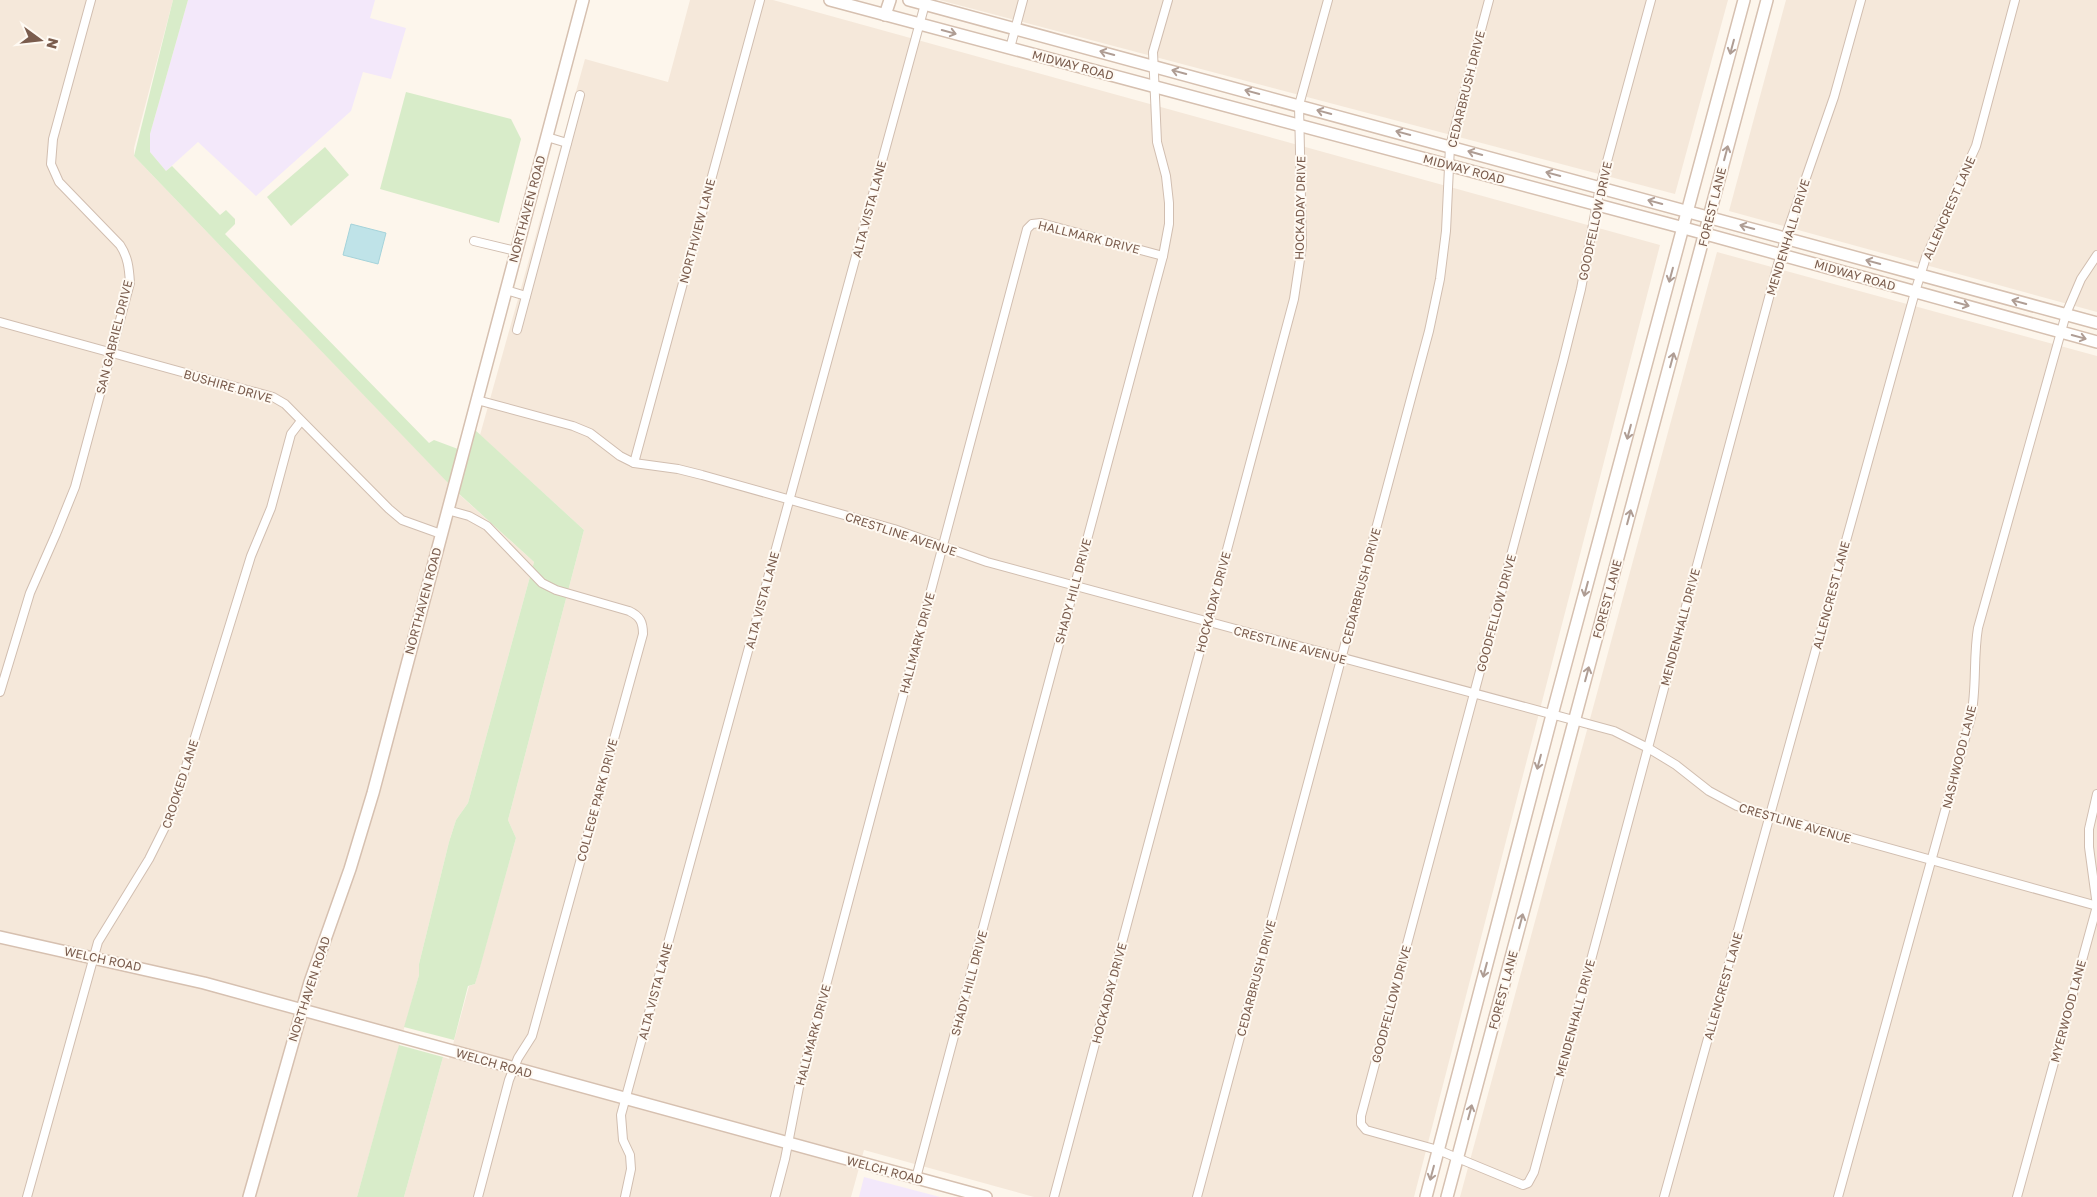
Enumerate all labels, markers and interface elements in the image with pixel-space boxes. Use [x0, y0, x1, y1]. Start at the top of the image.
north arrow [15, 15, 65, 65]
one-way arrow [941, 28, 957, 37]
street label: CEDARBRUSH DRIVE [1444, 29, 1488, 149]
text: N [43, 36, 63, 51]
one-way arrow [1727, 39, 1736, 55]
street label: MIDWAY ROAD [1031, 47, 1115, 83]
one-way arrow [1099, 48, 1115, 57]
one-way arrow [1172, 67, 1188, 76]
one-way arrow [1245, 87, 1261, 96]
one-way arrow [1317, 106, 1333, 116]
one-way arrow [1395, 128, 1411, 137]
one-way arrow [1722, 146, 1732, 162]
one-way arrow [1468, 147, 1484, 157]
street label: MIDWAY ROAD [1422, 151, 1506, 187]
street label: NORTHAVEN ROAD [505, 154, 549, 264]
street label: ALLENCREST LANE [1919, 154, 1979, 262]
street label: HOCKADAY DRIVE [1292, 156, 1308, 260]
street label: ALTA VISTA LANE [849, 159, 889, 259]
street label: GOODFELLOW DRIVE [1575, 160, 1615, 282]
street label: FOREST LANE [1695, 166, 1729, 248]
one-way arrow [1546, 169, 1562, 179]
street label: NORTHVIEW LANE [676, 177, 718, 285]
street label: MENDENHALL DRIVE [1763, 177, 1813, 297]
one-way arrow [1648, 197, 1664, 207]
street label: HALLMARK DRIVE [1037, 217, 1141, 257]
one-way arrow [1740, 222, 1756, 232]
street label: MIDWAY ROAD [1813, 256, 1897, 294]
one-way arrow [1865, 256, 1881, 266]
one-way arrow [1666, 266, 1676, 282]
street label: SAN GABRIEL DRIVE [93, 279, 135, 395]
one-way arrow [2011, 296, 2027, 306]
one-way arrow [1953, 300, 1969, 310]
one-way arrow [2071, 333, 2087, 342]
one-way arrow [1667, 352, 1677, 368]
street label: BUSHIRE DRIVE [182, 366, 274, 406]
one-way arrow [1624, 423, 1633, 439]
street label: CRESTLINE AVENUE [843, 509, 959, 559]
one-way arrow [1625, 509, 1635, 525]
street label: CEDARBRUSH DRIVE [1338, 526, 1384, 646]
street label: SHADY HILL DRIVE [1052, 536, 1094, 646]
street label: ALLENCREST LANE [1809, 539, 1853, 651]
street label: NORTHAVEN ROAD [401, 546, 445, 656]
street label: ALTA VISTA LANE [742, 550, 782, 650]
street label: HOCKADAY DRIVE [1192, 550, 1234, 654]
street label: GOODFELLOW DRIVE [1473, 552, 1519, 674]
street label: FOREST LANE [1589, 558, 1625, 640]
street label: MENDENHALL DRIVE [1657, 567, 1703, 687]
one-way arrow [1581, 580, 1590, 596]
street label: HALLMARK DRIVE [896, 591, 938, 695]
street label: CRESTLINE AVENUE [1232, 623, 1348, 667]
one-way arrow [1583, 666, 1592, 682]
street label: NASHWOOD LANE [1939, 704, 1979, 810]
street label: COLLEGE PARK DRIVE [573, 737, 621, 863]
street label: CROOKED LANE [159, 738, 201, 830]
one-way arrow [1534, 754, 1544, 770]
street label: CRESTLINE AVENUE [1737, 800, 1853, 846]
one-way arrow [1517, 913, 1526, 929]
street label: CEDARBRUSH DRIVE [1233, 918, 1279, 1038]
street label: SHADY HILL DRIVE [948, 928, 990, 1038]
street label: ALLENCREST LANE [1700, 930, 1746, 1042]
street label: NORTHAVEN ROAD [285, 934, 333, 1044]
street label: ALTA VISTA LANE [635, 941, 675, 1041]
street label: HOCKADAY DRIVE [1088, 941, 1130, 1045]
street label: WELCH ROAD [63, 943, 143, 975]
street label: GOODFELLOW DRIVE [1368, 943, 1414, 1065]
street label: FOREST LANE [1485, 949, 1521, 1031]
street label: MENDENHALL DRIVE [1552, 958, 1598, 1078]
street label: MYERWOOD LANE [2047, 958, 2089, 1064]
one-way arrow [1480, 962, 1489, 978]
street label: HALLMARK DRIVE [792, 983, 834, 1087]
street label: WELCH ROAD [454, 1045, 534, 1081]
one-way arrow [1466, 1104, 1475, 1120]
street label: WELCH ROAD [845, 1153, 925, 1187]
one-way arrow [1427, 1165, 1436, 1181]

